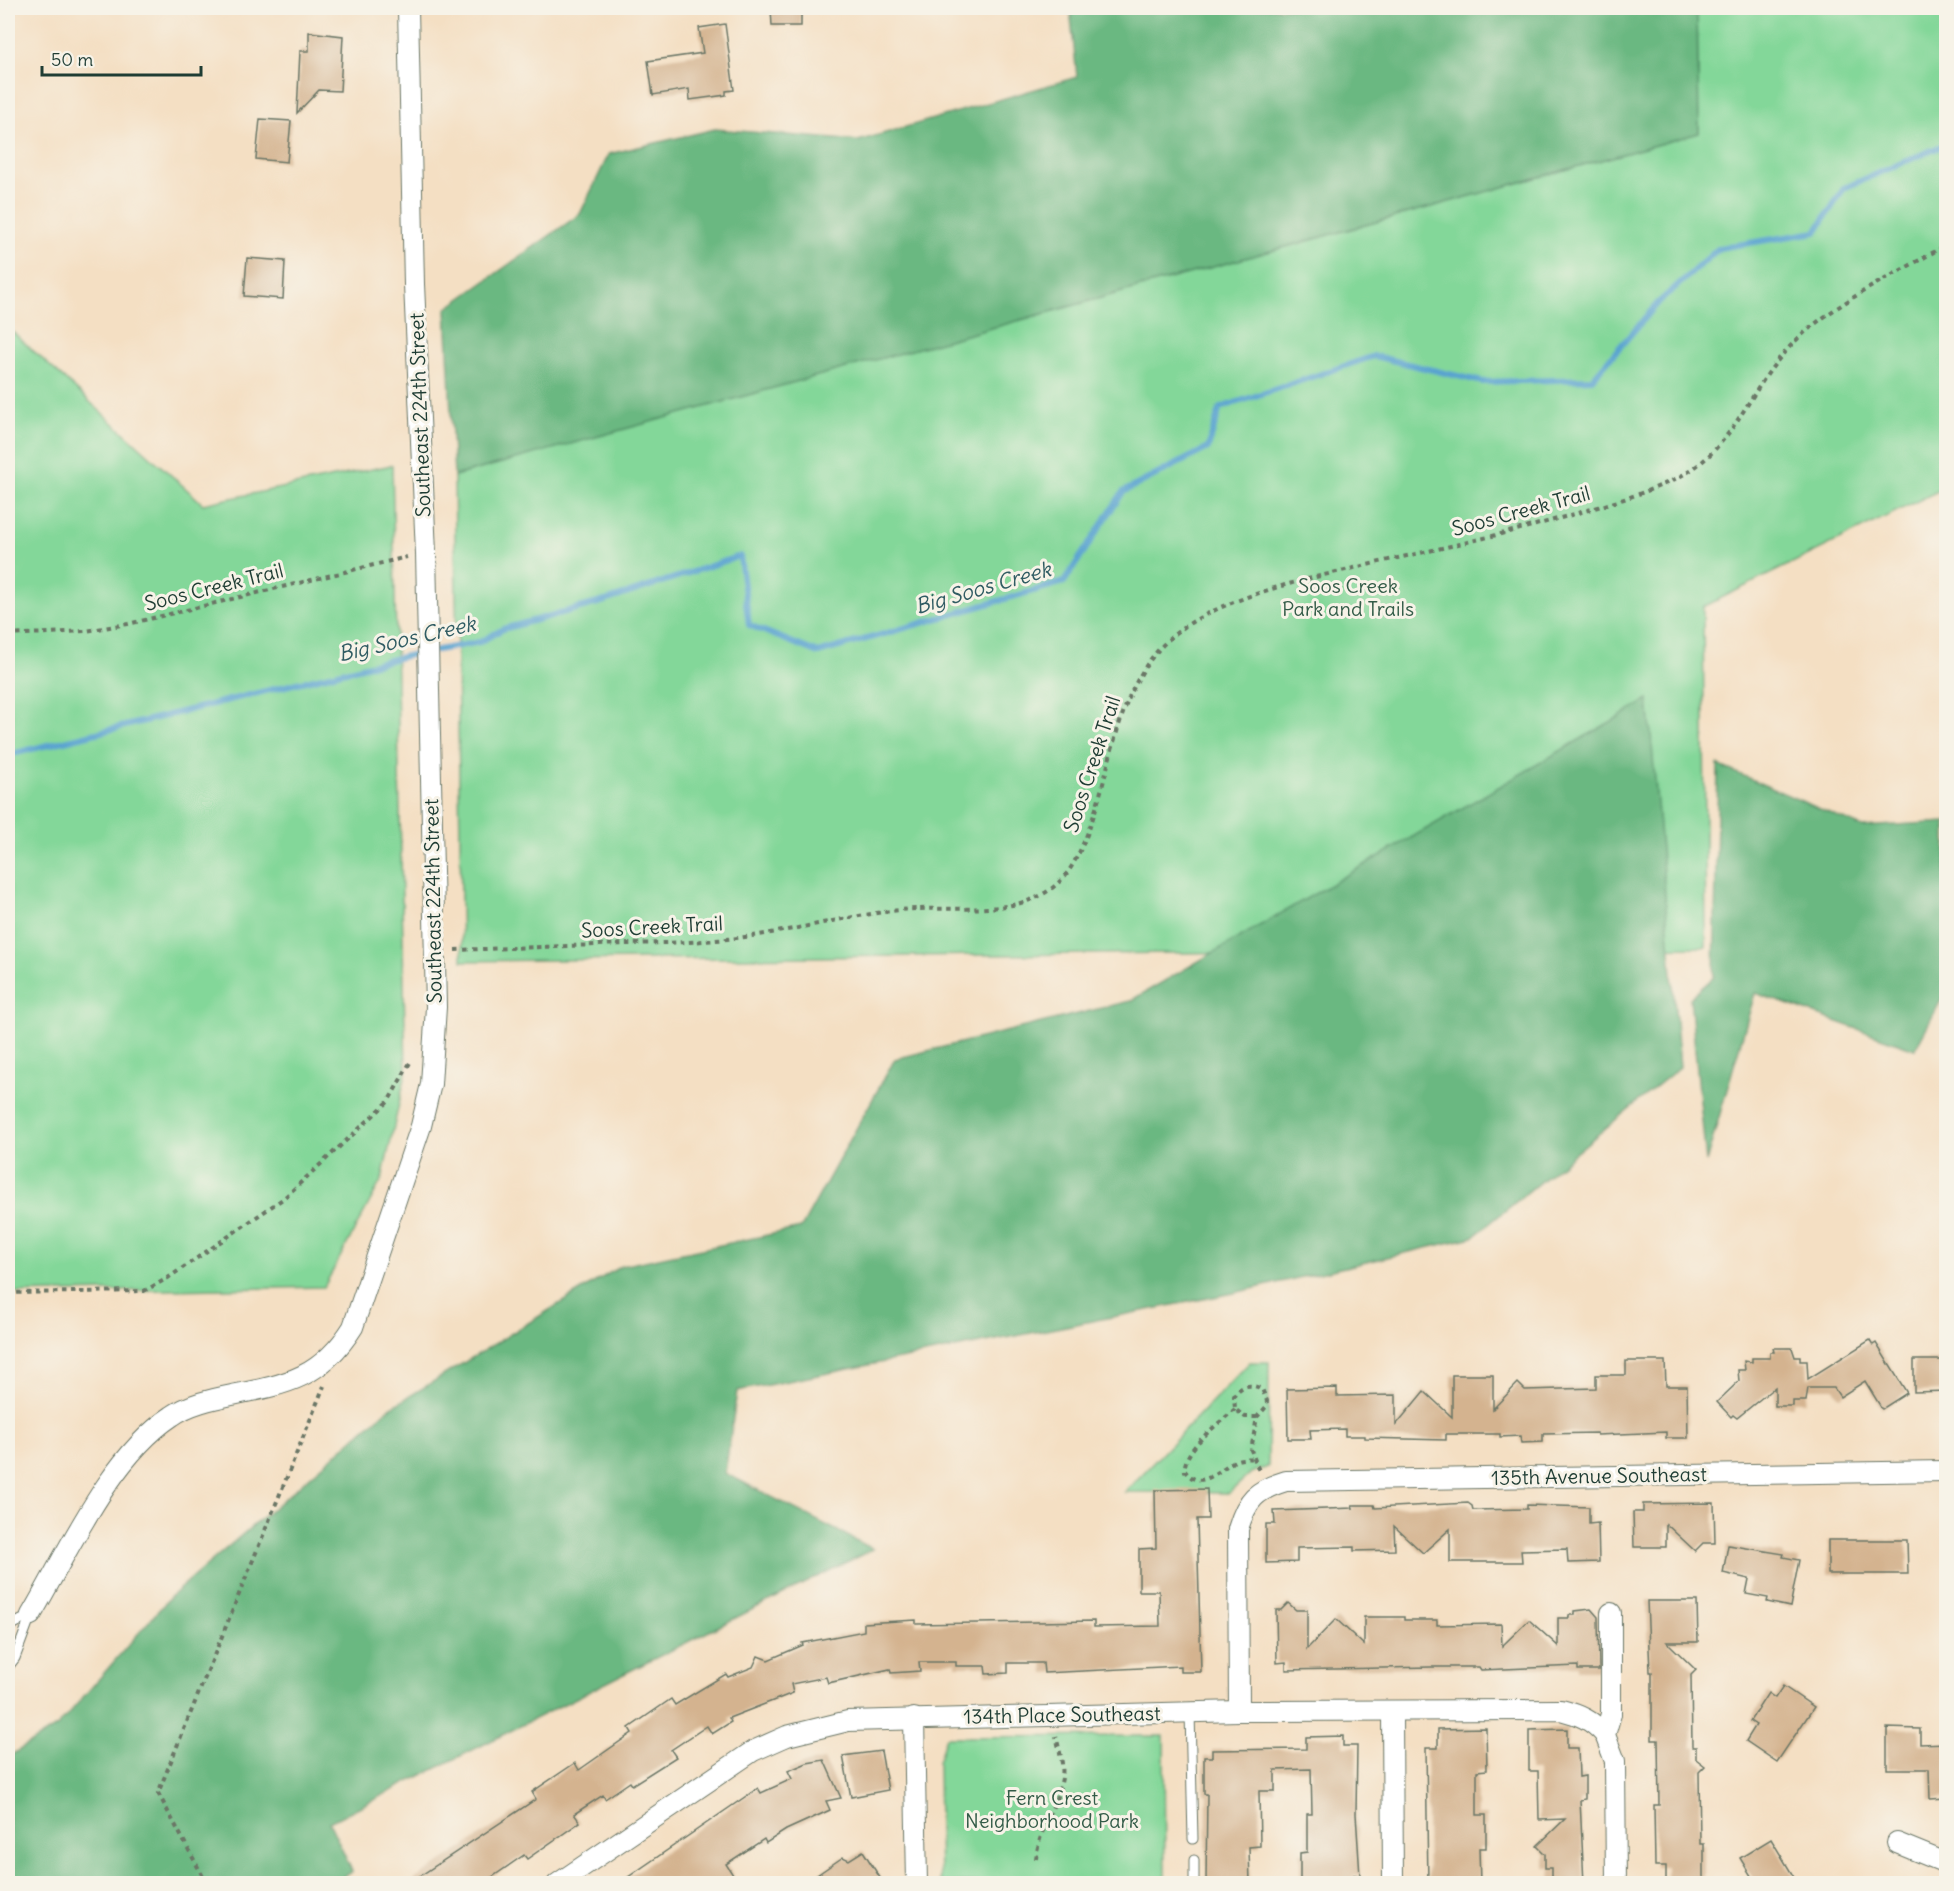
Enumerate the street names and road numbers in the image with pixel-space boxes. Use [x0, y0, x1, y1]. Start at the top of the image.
street label: Southeast 224th Street [403, 312, 436, 518]
street label: Soos Creek Trail [1449, 480, 1593, 541]
street label: Soos Creek Trail [142, 557, 286, 616]
street label: Soos Creek Trail [1058, 692, 1125, 835]
street label: Southeast 224th Street [418, 798, 447, 1004]
street label: Soos Creek Trail [580, 910, 724, 943]
street label: 135th Avenue Southeast [1491, 1461, 1707, 1490]
street label: 134th Place Southeast [963, 1700, 1161, 1729]

